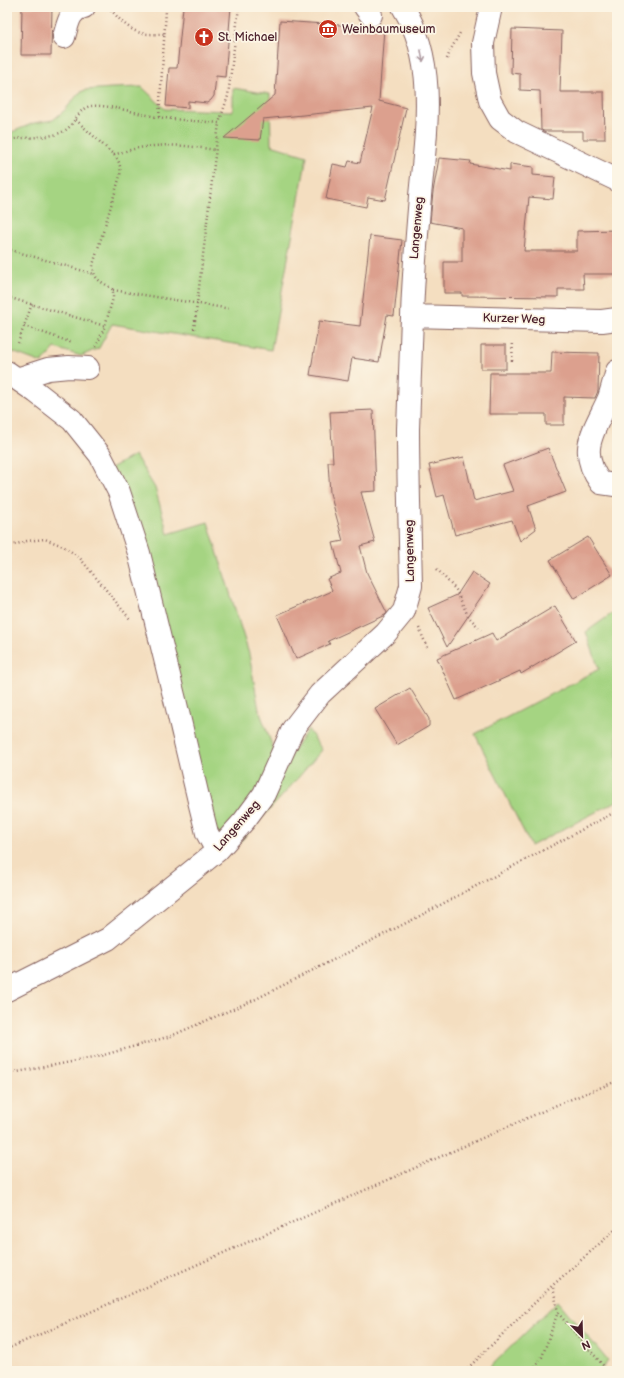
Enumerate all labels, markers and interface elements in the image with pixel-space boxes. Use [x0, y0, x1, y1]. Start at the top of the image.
museum icon: Weinbaumuseum [317, 18, 339, 40]
place label: Weinbaumuseum [342, 22, 436, 37]
church icon: St. Michael [193, 26, 215, 48]
place label: St. Michael [218, 30, 277, 45]
one-way arrow [418, 49, 426, 62]
street label: Langenweg [407, 196, 427, 260]
street label: Kurzer Weg [482, 310, 546, 328]
street label: Langenweg [402, 519, 418, 583]
street label: Langenweg [211, 797, 263, 855]
north arrow [562, 1316, 602, 1356]
text: N [579, 1337, 592, 1352]

